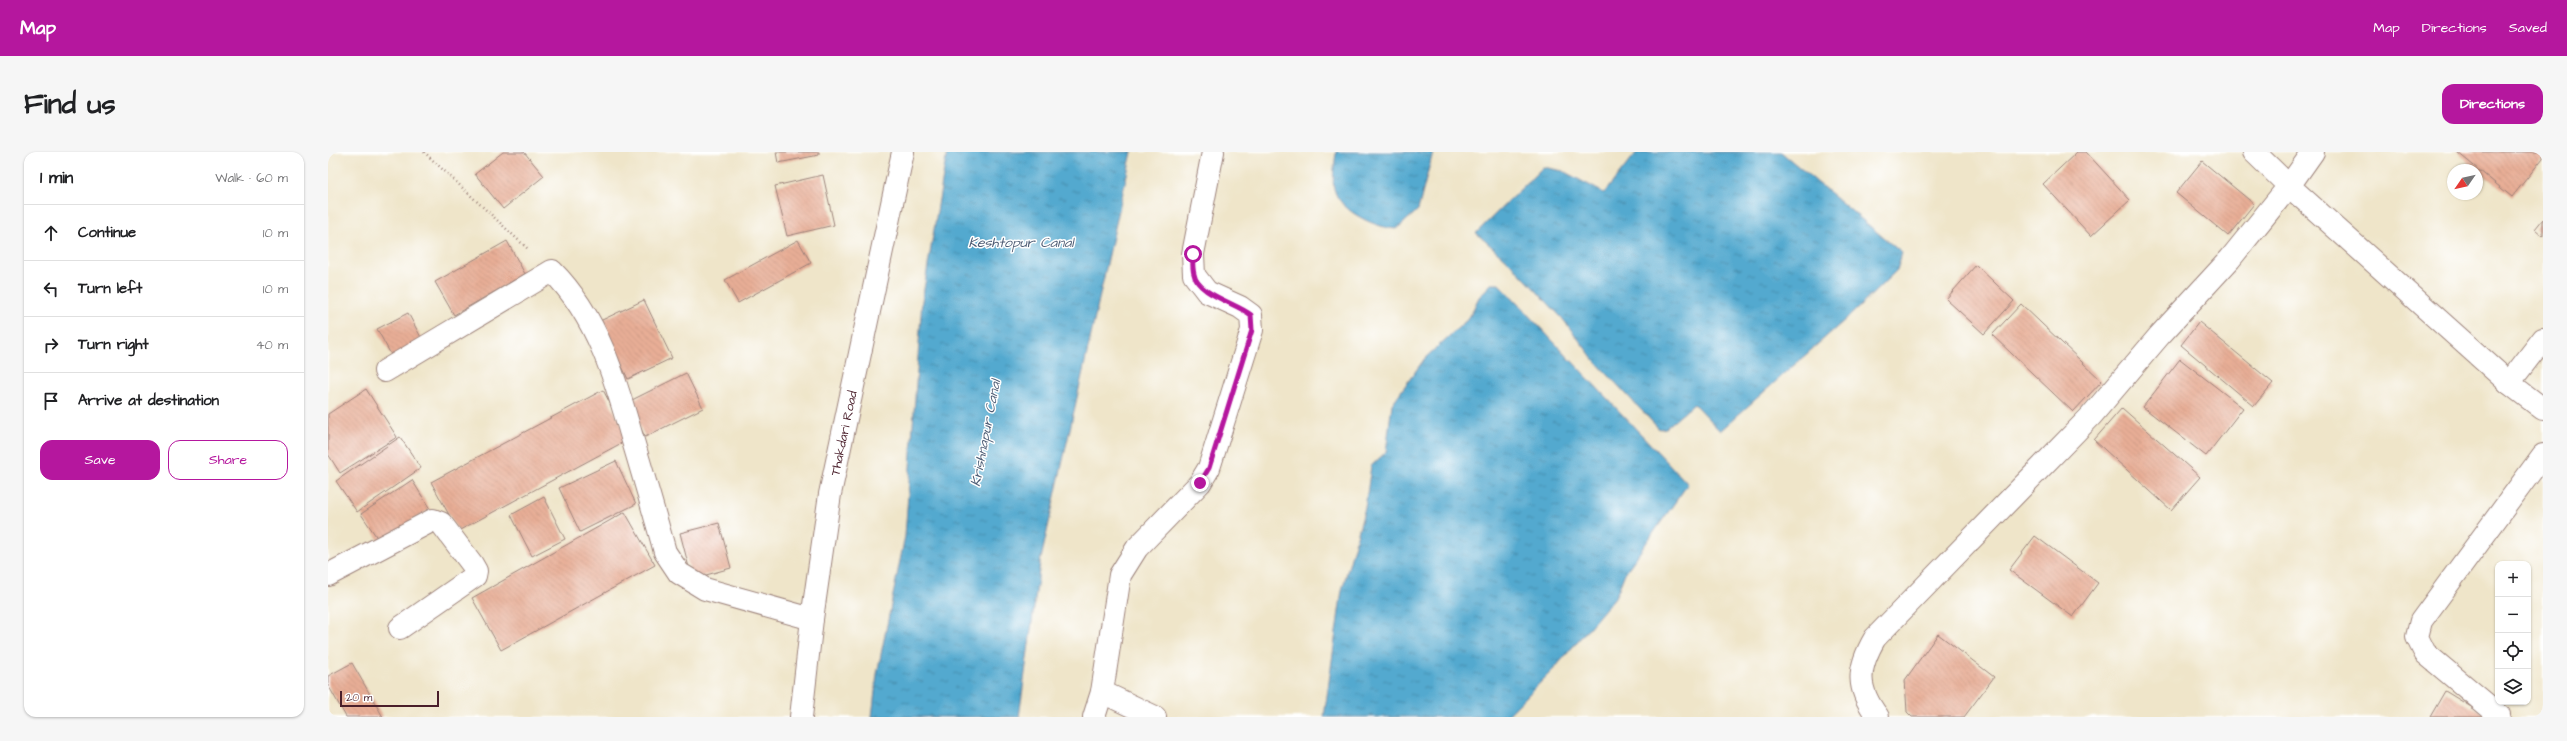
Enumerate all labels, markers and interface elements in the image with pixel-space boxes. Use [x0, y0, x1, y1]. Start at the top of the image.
text: Map [20, 15, 56, 42]
text: Map [2373, 18, 2400, 38]
text: Directions [2422, 18, 2487, 38]
text: Saved [2509, 18, 2547, 38]
button: Directions [2442, 84, 2543, 124]
text: Find us [24, 85, 115, 124]
north arrow [2447, 164, 2483, 200]
text: 1 min [40, 166, 73, 190]
text: Walk · 60 m [215, 169, 288, 187]
icon: ahead [40, 222, 62, 244]
text: Continue [78, 222, 136, 243]
text: 10 m [263, 224, 288, 242]
water label: Keshtopur Canal [968, 233, 1075, 253]
route start [1184, 245, 1202, 263]
icon: left [40, 278, 62, 300]
text: Turn left [78, 278, 142, 299]
text: 10 m [263, 280, 288, 298]
icon: right [40, 334, 62, 356]
text: Turn right [78, 334, 149, 355]
text: 40 m [256, 336, 288, 354]
water label: Krishnapur Canal [966, 377, 1006, 488]
street label: Thakdari Road [826, 389, 862, 477]
icon: arrive [40, 390, 62, 412]
text: Arrive at destination [78, 390, 219, 411]
button: Save [40, 440, 160, 480]
button: Share [168, 440, 288, 480]
route end [1191, 474, 1209, 492]
map controls [2495, 561, 2531, 705]
button: + [2495, 561, 2531, 597]
button: − [2495, 597, 2531, 633]
button: locate [2495, 633, 2531, 669]
button: layers [2495, 669, 2531, 705]
scale bar [340, 689, 439, 708]
text: 20 m [346, 690, 372, 705]

